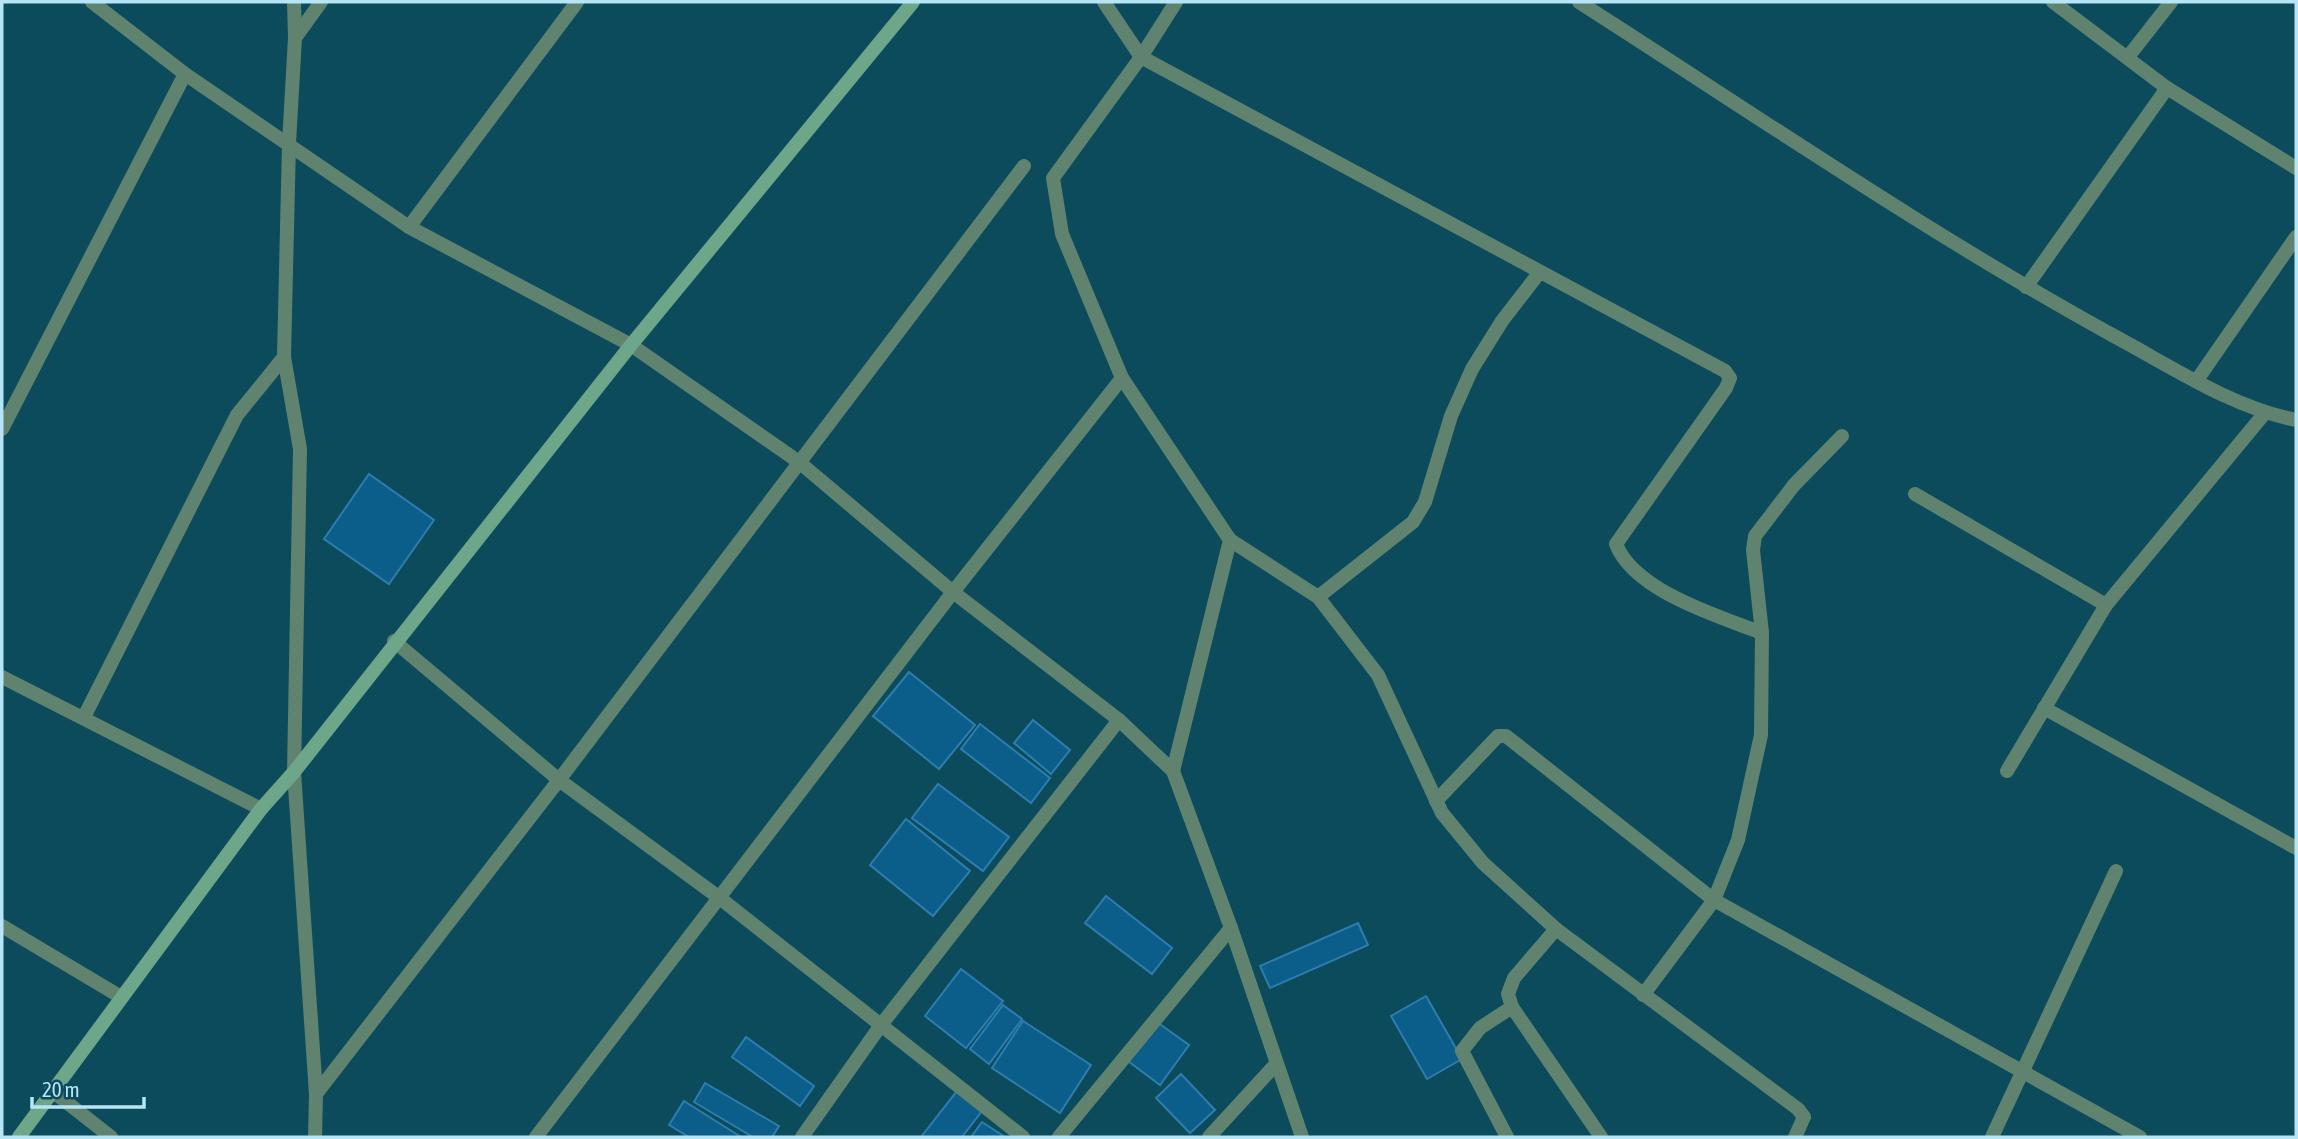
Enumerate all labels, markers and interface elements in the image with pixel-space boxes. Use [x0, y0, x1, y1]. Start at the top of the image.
scale bar [32, 1066, 144, 1110]
text: 20 m [42, 1077, 80, 1101]

